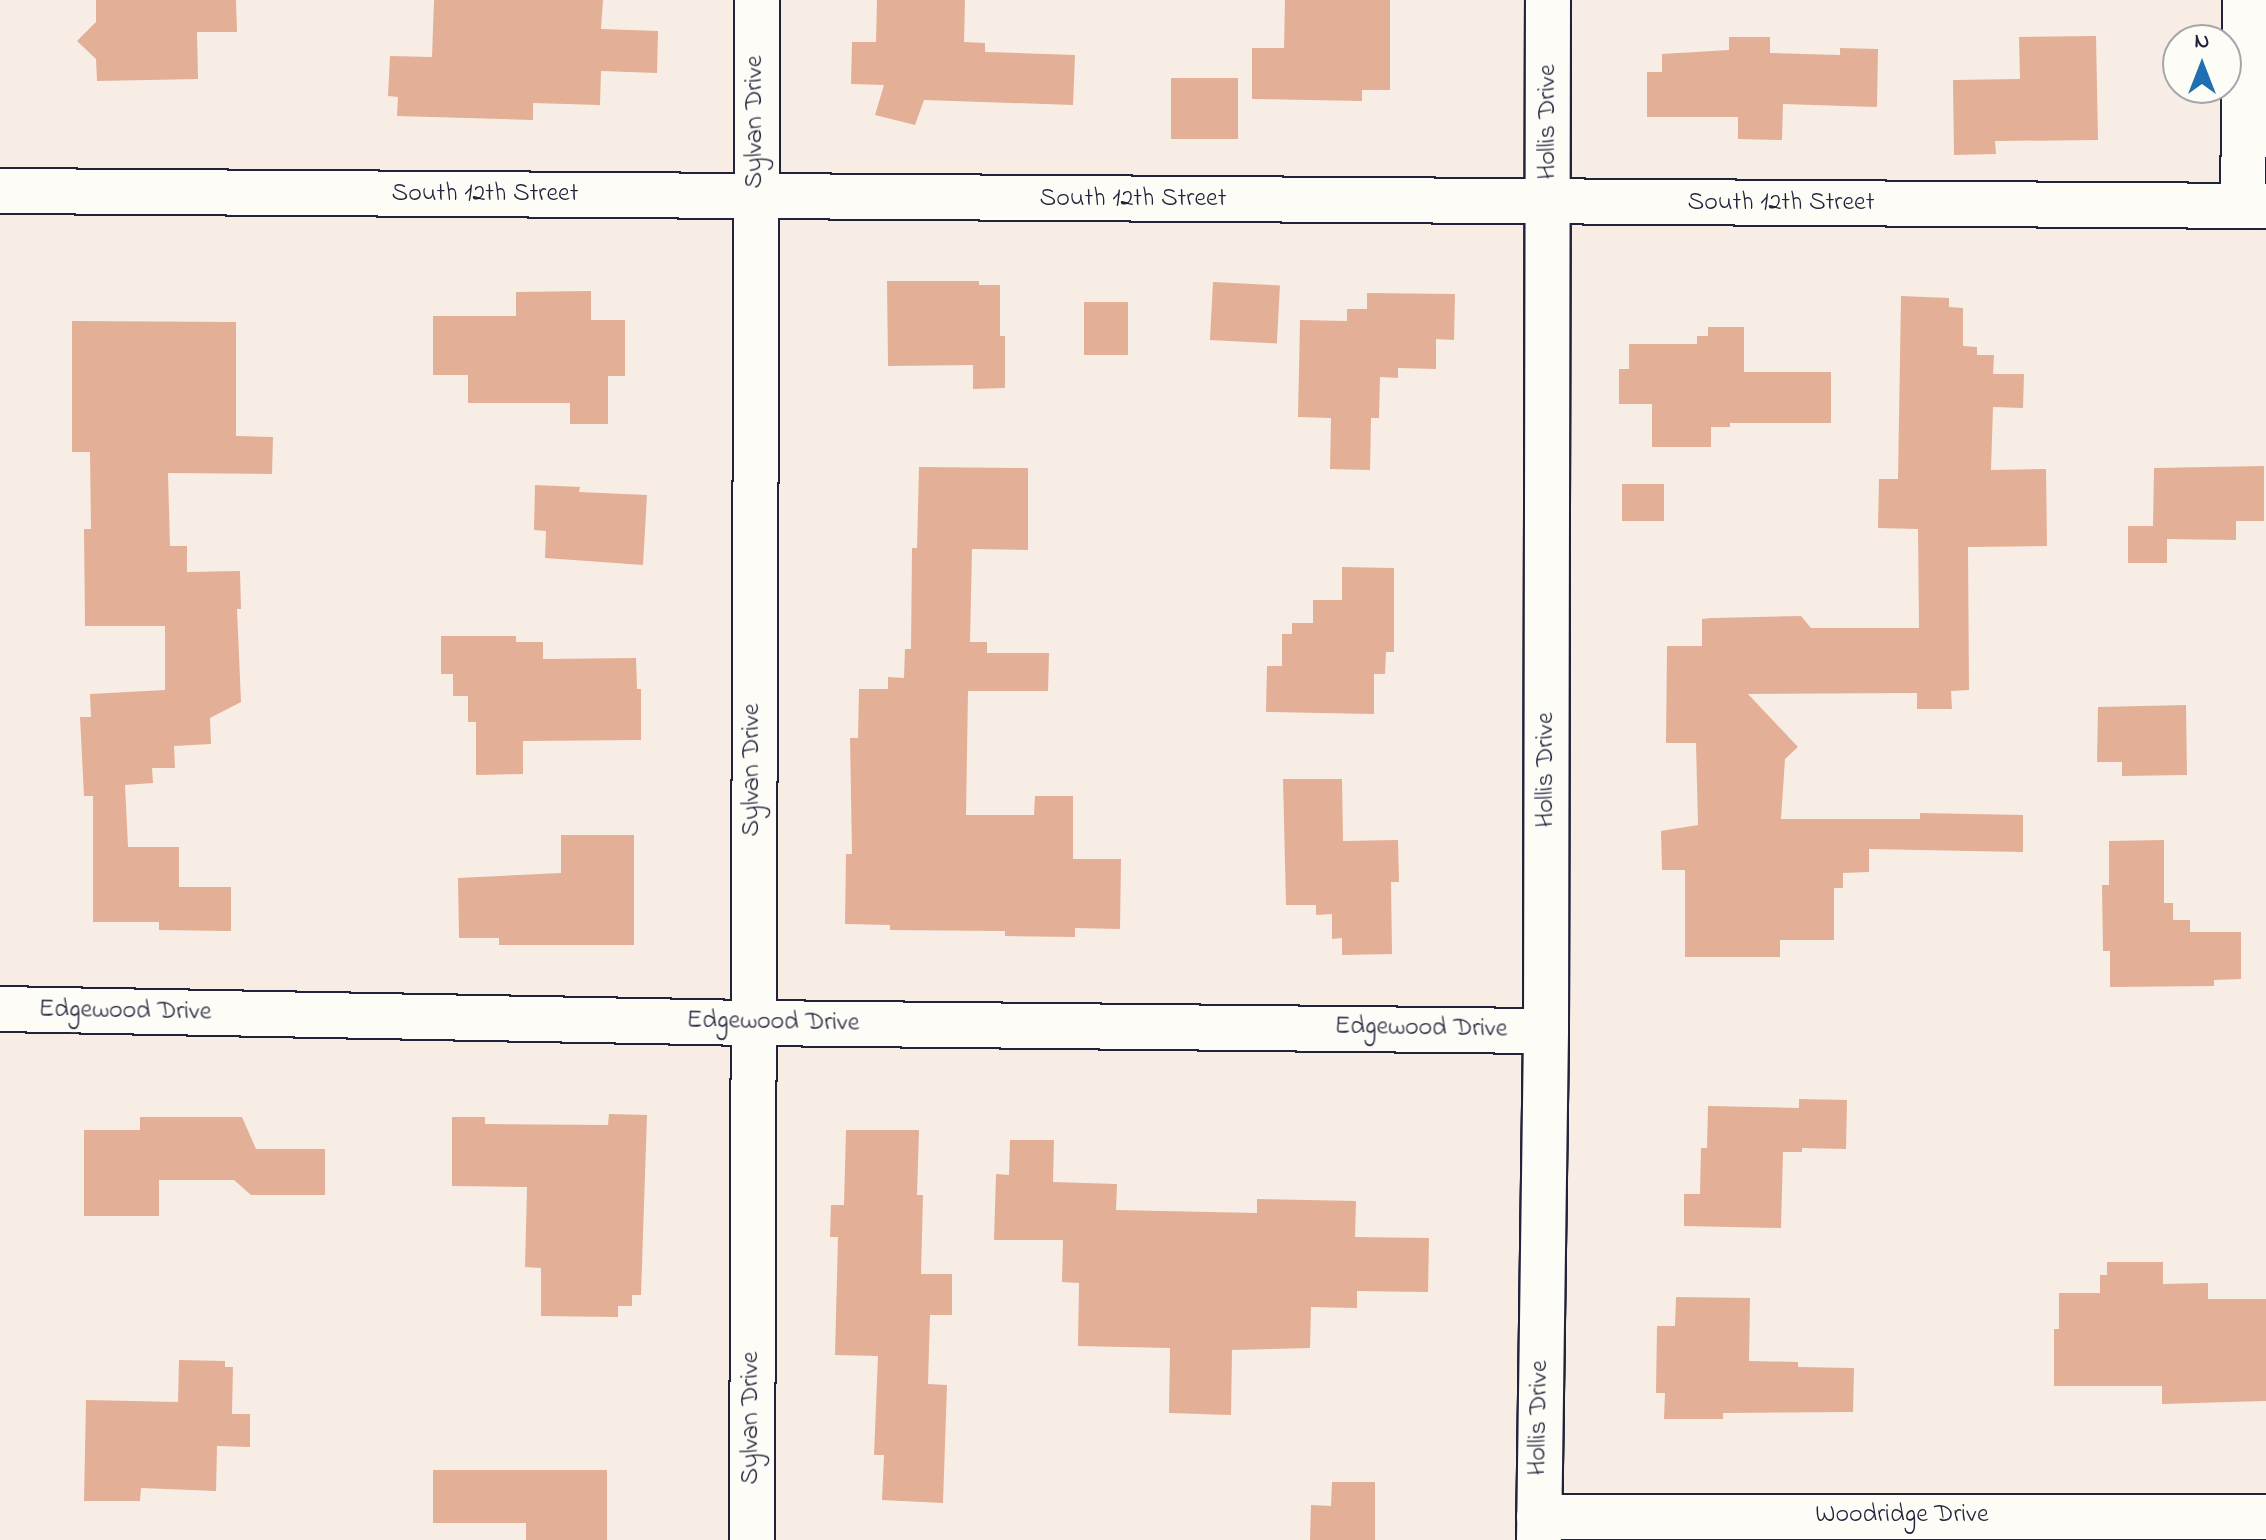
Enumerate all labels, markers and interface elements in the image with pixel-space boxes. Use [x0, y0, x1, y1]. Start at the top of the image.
north arrow [2162, 24, 2242, 104]
text: N [2195, 26, 2209, 58]
street label: Sylvan Drive [740, 55, 772, 189]
street label: Hollis Drive [1533, 64, 1565, 180]
street label: South 12th Street [392, 179, 578, 211]
street label: South 12th Street [1040, 184, 1226, 216]
street label: South 12th Street [1688, 188, 1874, 220]
street label: Sylvan Drive [737, 703, 769, 837]
street label: Hollis Drive [1531, 712, 1563, 828]
street label: Edgewood Drive [38, 995, 212, 1029]
street label: Edgewood Drive [686, 1006, 860, 1040]
street label: Edgewood Drive [1334, 1012, 1508, 1046]
street label: Sylvan Drive [736, 1351, 768, 1485]
street label: Hollis Drive [1523, 1360, 1557, 1476]
street label: Woodridge Drive [1815, 1500, 1989, 1532]

